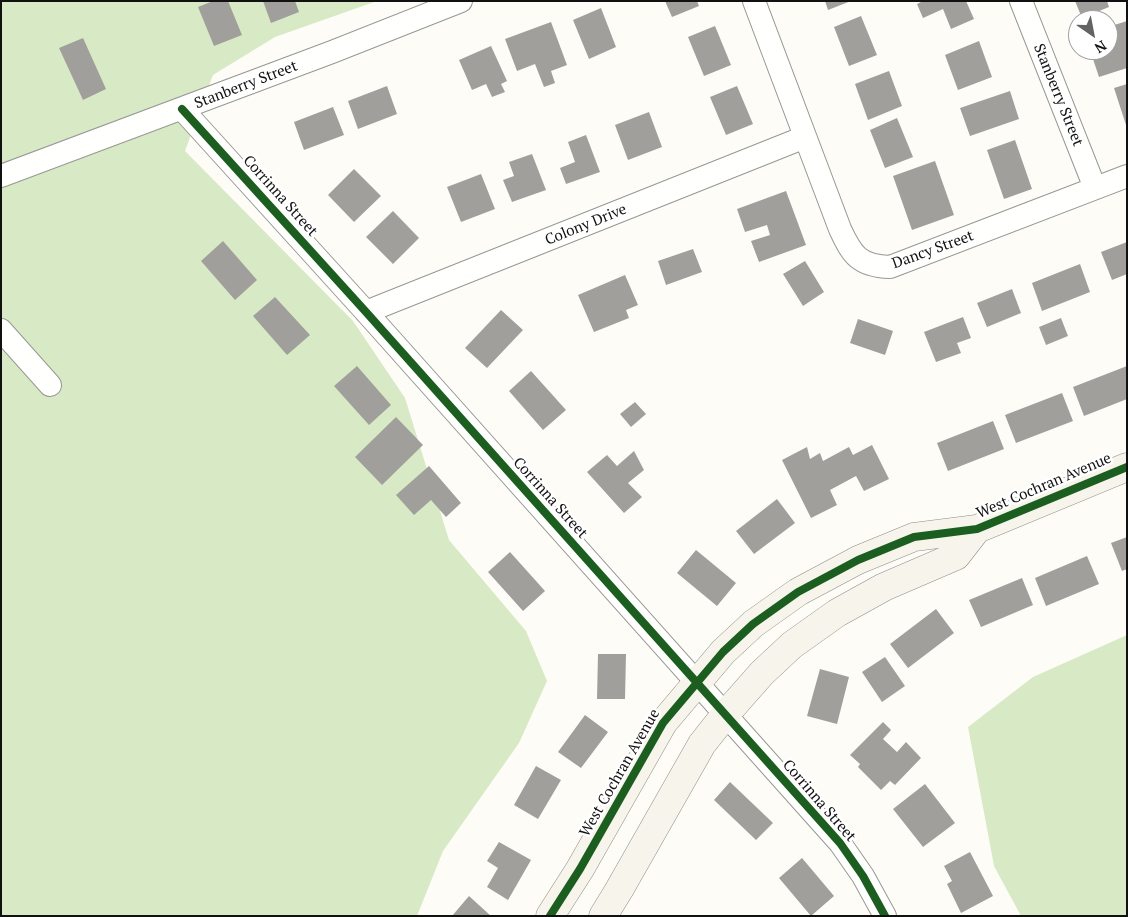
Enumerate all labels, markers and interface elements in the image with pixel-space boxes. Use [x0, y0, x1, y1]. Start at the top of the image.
north arrow [1068, 10, 1118, 60]
text: N [1091, 36, 1111, 58]
street label: Stanberry Street [1029, 41, 1087, 149]
street label: Stanberry Street [192, 57, 300, 113]
street label: Corrinna Street [239, 152, 321, 240]
street label: Colony Drive [543, 200, 629, 250]
street label: Dancy Street [890, 227, 976, 273]
street label: West Cochran Avenue [974, 449, 1114, 523]
street label: Corrinna Street [509, 454, 591, 542]
street label: West Cochran Avenue [576, 706, 664, 840]
street label: Corrinna Street [779, 756, 859, 846]

